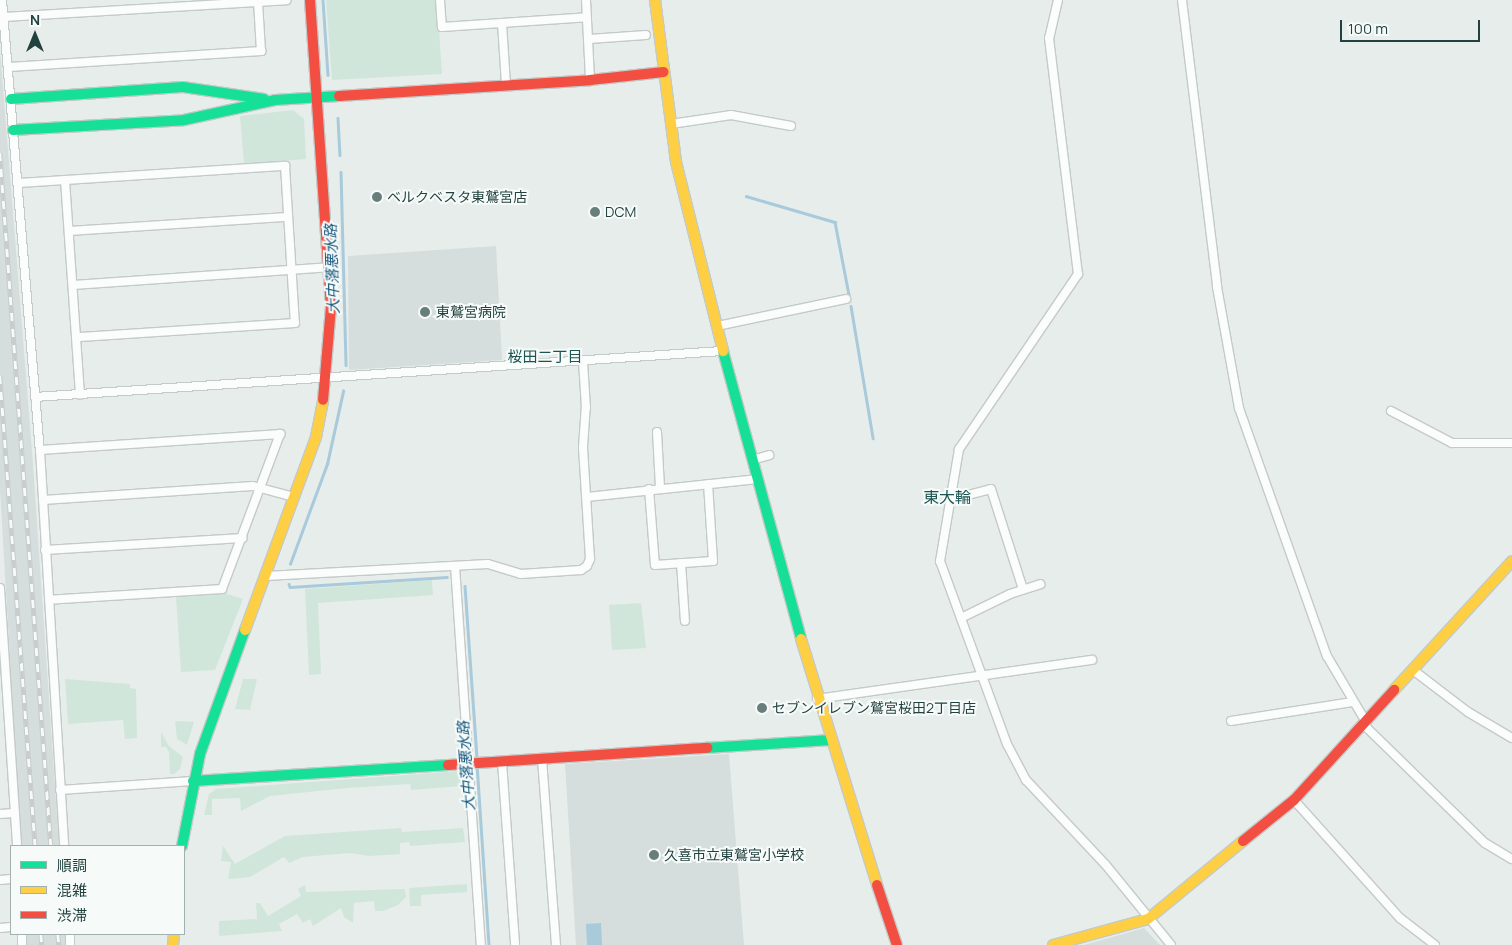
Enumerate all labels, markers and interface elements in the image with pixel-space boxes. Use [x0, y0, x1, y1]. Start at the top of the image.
north arrow [10, 10, 60, 60]
text: N [30, 10, 40, 29]
scale bar [1342, 10, 1482, 42]
text: 100 m [1348, 18, 1388, 39]
place label: ベルクベスタ東鷲宮店 [387, 189, 527, 205]
marker: ベルクベスタ東鷲宮店 [371, 191, 383, 203]
place label: DCM [605, 204, 636, 220]
marker: DCM [589, 206, 601, 218]
water label: 大中落悪水路 [321, 224, 343, 314]
place label: 東鷲宮病院 [436, 304, 506, 320]
marker: 東鷲宮病院 [418, 305, 432, 319]
district label: 桜田二丁目 [508, 348, 582, 366]
district label: 東大輪 [923, 487, 971, 507]
place label: セブンイレブン鷲宮桜田2丁目店 [772, 700, 976, 716]
marker: セブンイレブン鷲宮桜田2丁目店 [756, 702, 768, 714]
water label: 大中落悪水路 [454, 720, 478, 812]
legend [10, 845, 185, 935]
place label: 久喜市立東鷲宮小学校 [664, 847, 804, 863]
marker: 久喜市立東鷲宮小学校 [648, 849, 660, 861]
text: 順調 [57, 855, 87, 876]
text: 混雑 [57, 880, 87, 901]
text: 渋滞 [57, 905, 87, 926]

